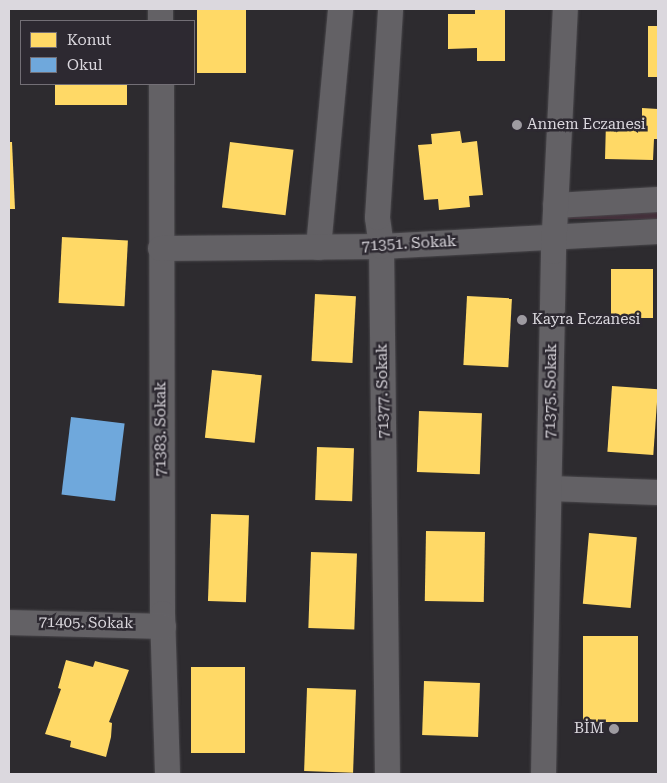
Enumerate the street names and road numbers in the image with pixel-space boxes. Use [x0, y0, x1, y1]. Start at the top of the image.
street label: 71351. Sokak [361, 233, 457, 255]
street label: 71377. Sokak [373, 343, 393, 439]
street label: 71375. Sokak [541, 343, 561, 439]
street label: 71383. Sokak [152, 381, 170, 477]
street label: 71405. Sokak [38, 613, 134, 633]

